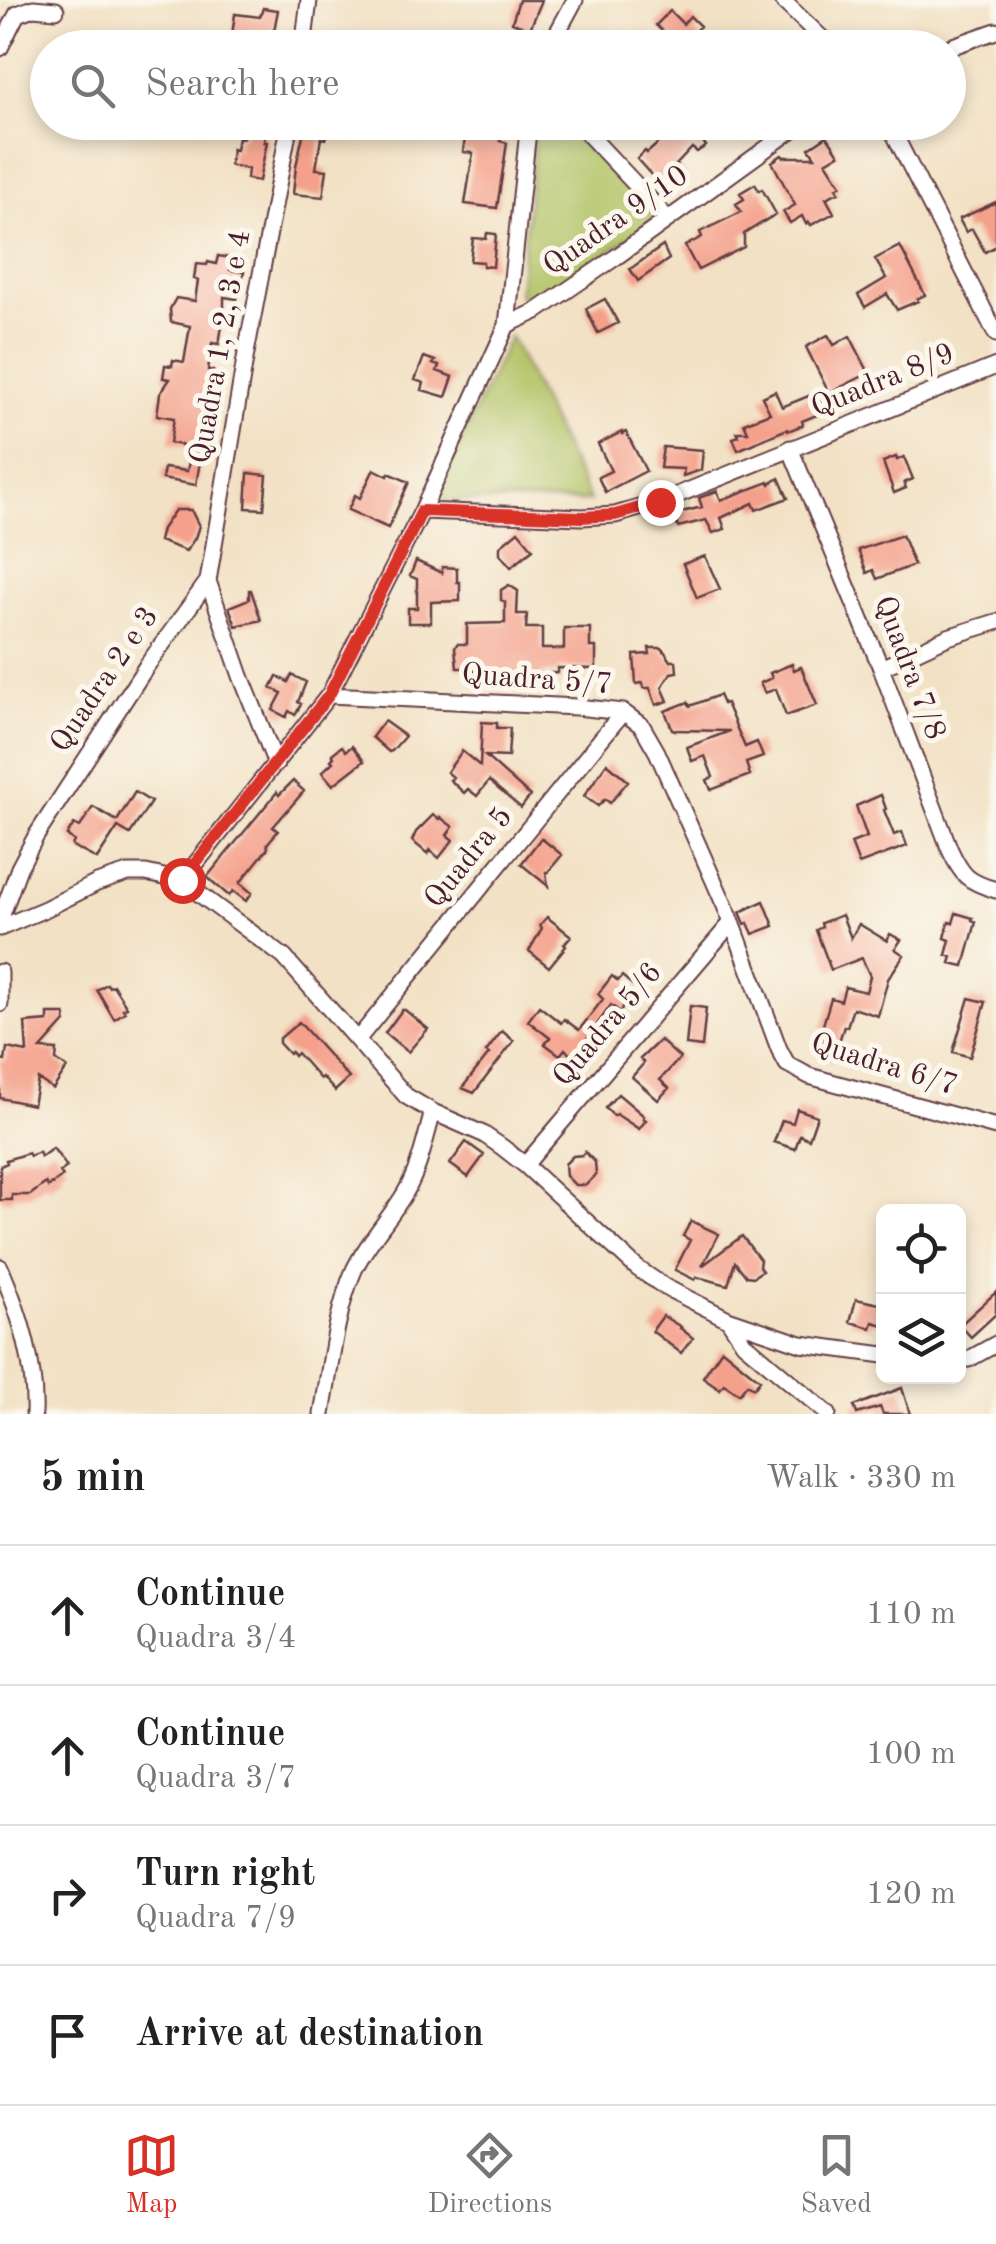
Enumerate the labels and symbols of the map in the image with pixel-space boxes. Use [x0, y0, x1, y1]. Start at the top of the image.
street label: Quadra 9/10 [538, 160, 694, 282]
street label: Quadra 1, 2, 3 e 4 [186, 228, 256, 466]
street label: Quadra 8/9 [807, 339, 959, 423]
route end [638, 480, 684, 526]
street label: Quadra 7/8 [868, 592, 950, 744]
street label: Quadra 2 e 3 [45, 602, 165, 758]
street label: Quadra 5/7 [460, 660, 614, 700]
street label: Quadra 5 [419, 802, 519, 914]
route start [160, 858, 206, 904]
street label: Quadra 5/6 [548, 957, 668, 1093]
street label: Quadra 6/7 [807, 1029, 961, 1101]

